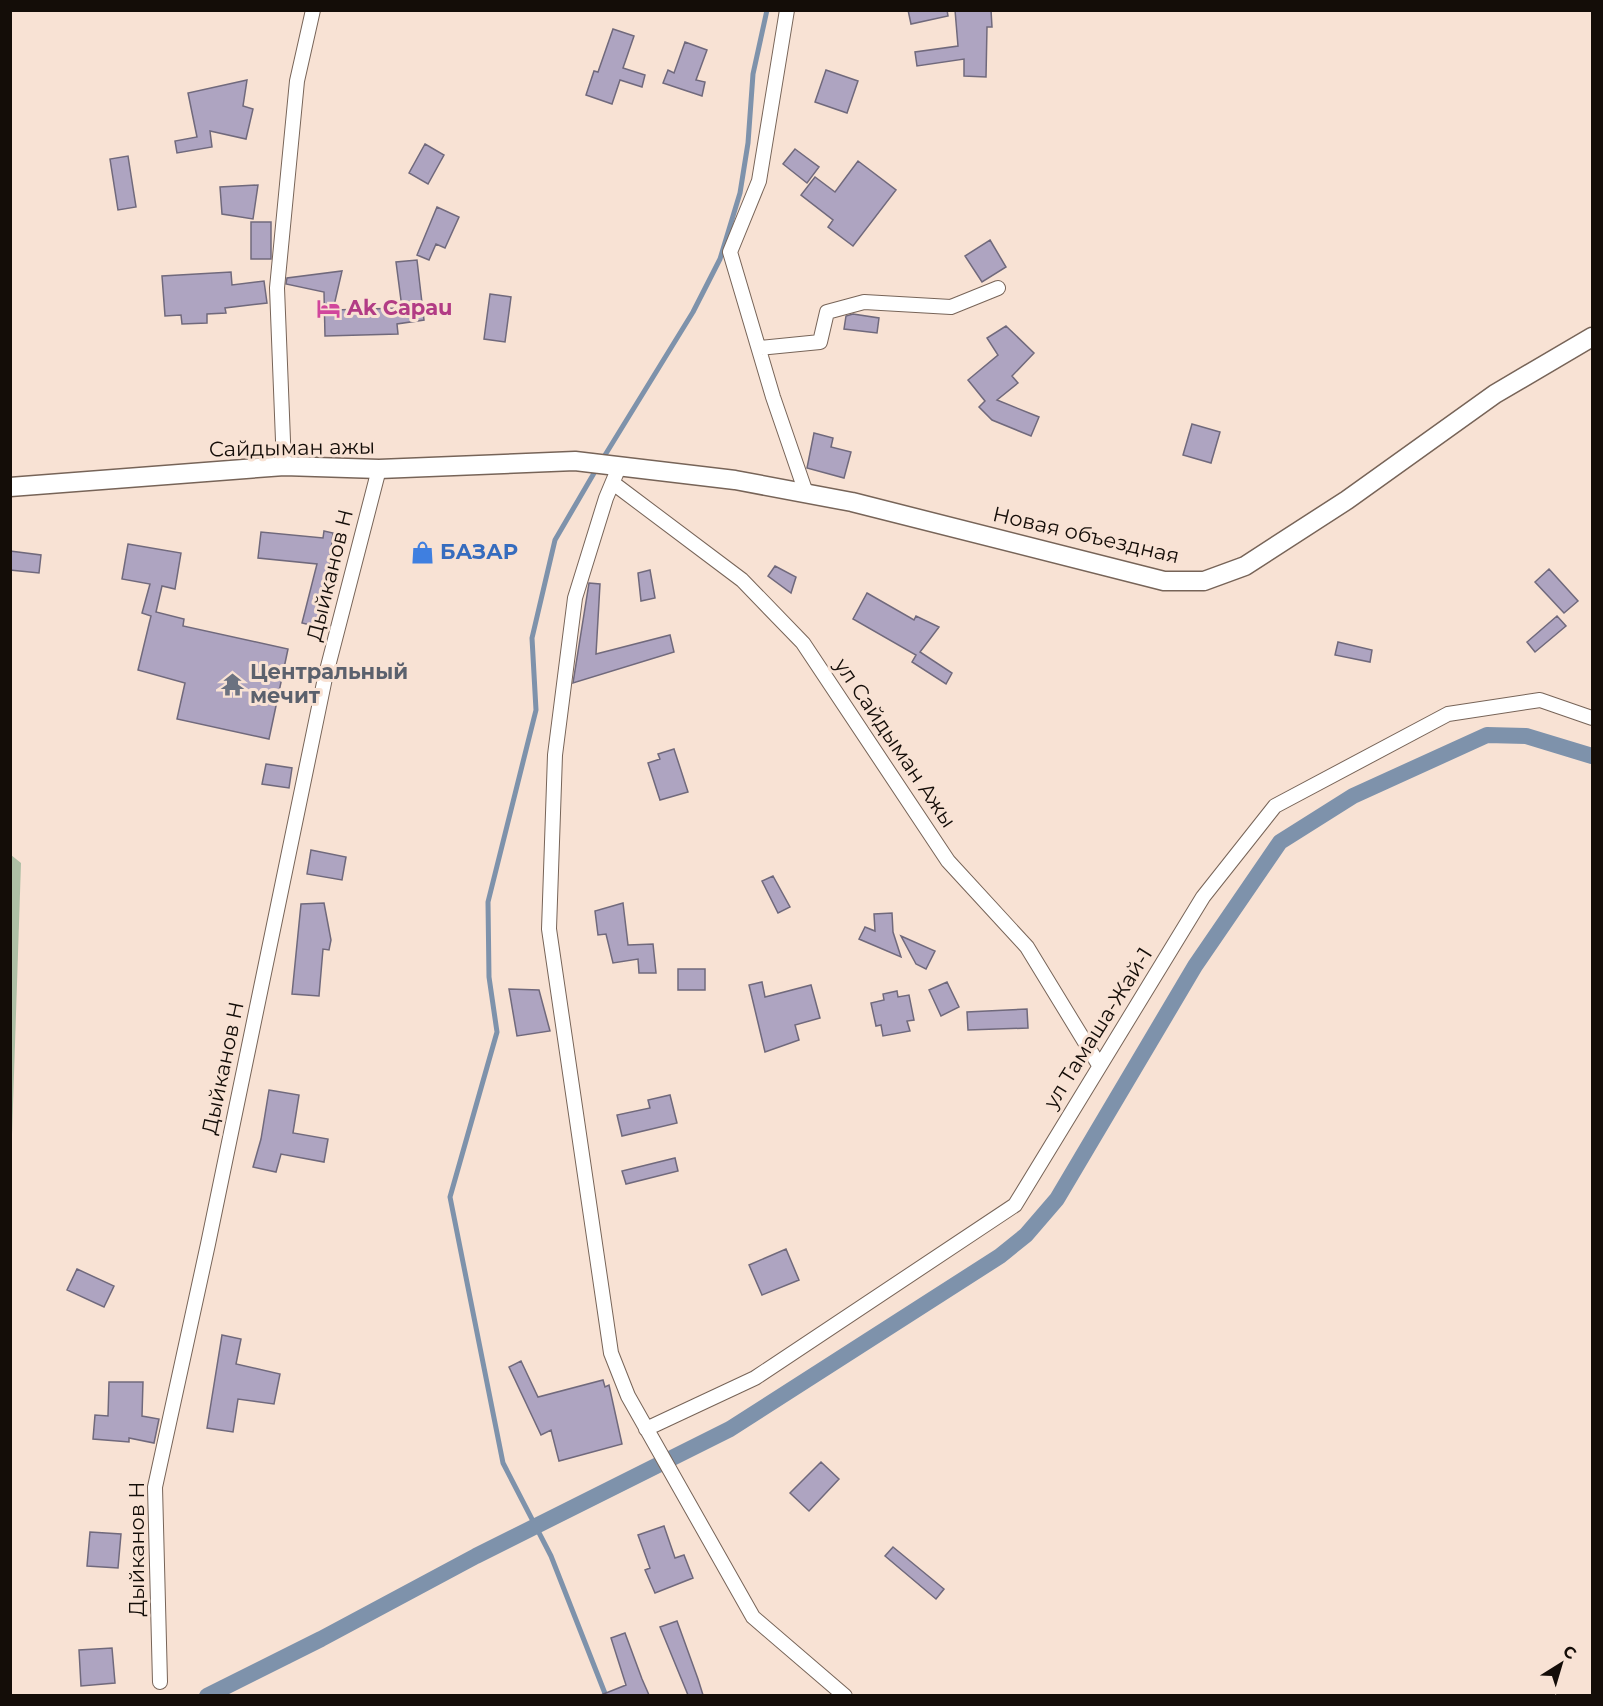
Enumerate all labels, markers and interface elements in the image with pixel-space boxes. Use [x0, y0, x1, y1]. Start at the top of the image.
hotel icon: Ak Capau [316, 295, 342, 321]
place label: Ak Capau [346, 295, 453, 320]
street label: Сайдыман ажы [209, 434, 375, 461]
street label: Новая объездная [990, 501, 1182, 568]
street label: Дыйканов Н [301, 506, 358, 643]
shop icon: БАЗАР [409, 539, 435, 565]
place label: БАЗАР [440, 539, 518, 564]
street label: ул Сайдыман Ажы [829, 652, 961, 832]
place label: Центральный мечит [250, 659, 408, 708]
temple icon: Центральный мечит [219, 671, 245, 697]
street label: ул Тамаша-Жай-1 [1037, 943, 1157, 1114]
street label: Дыйканов Н [196, 999, 249, 1136]
street label: Дыйканов Н [124, 1482, 149, 1616]
north arrow [1531, 1634, 1591, 1694]
text: С [1559, 1641, 1580, 1664]

